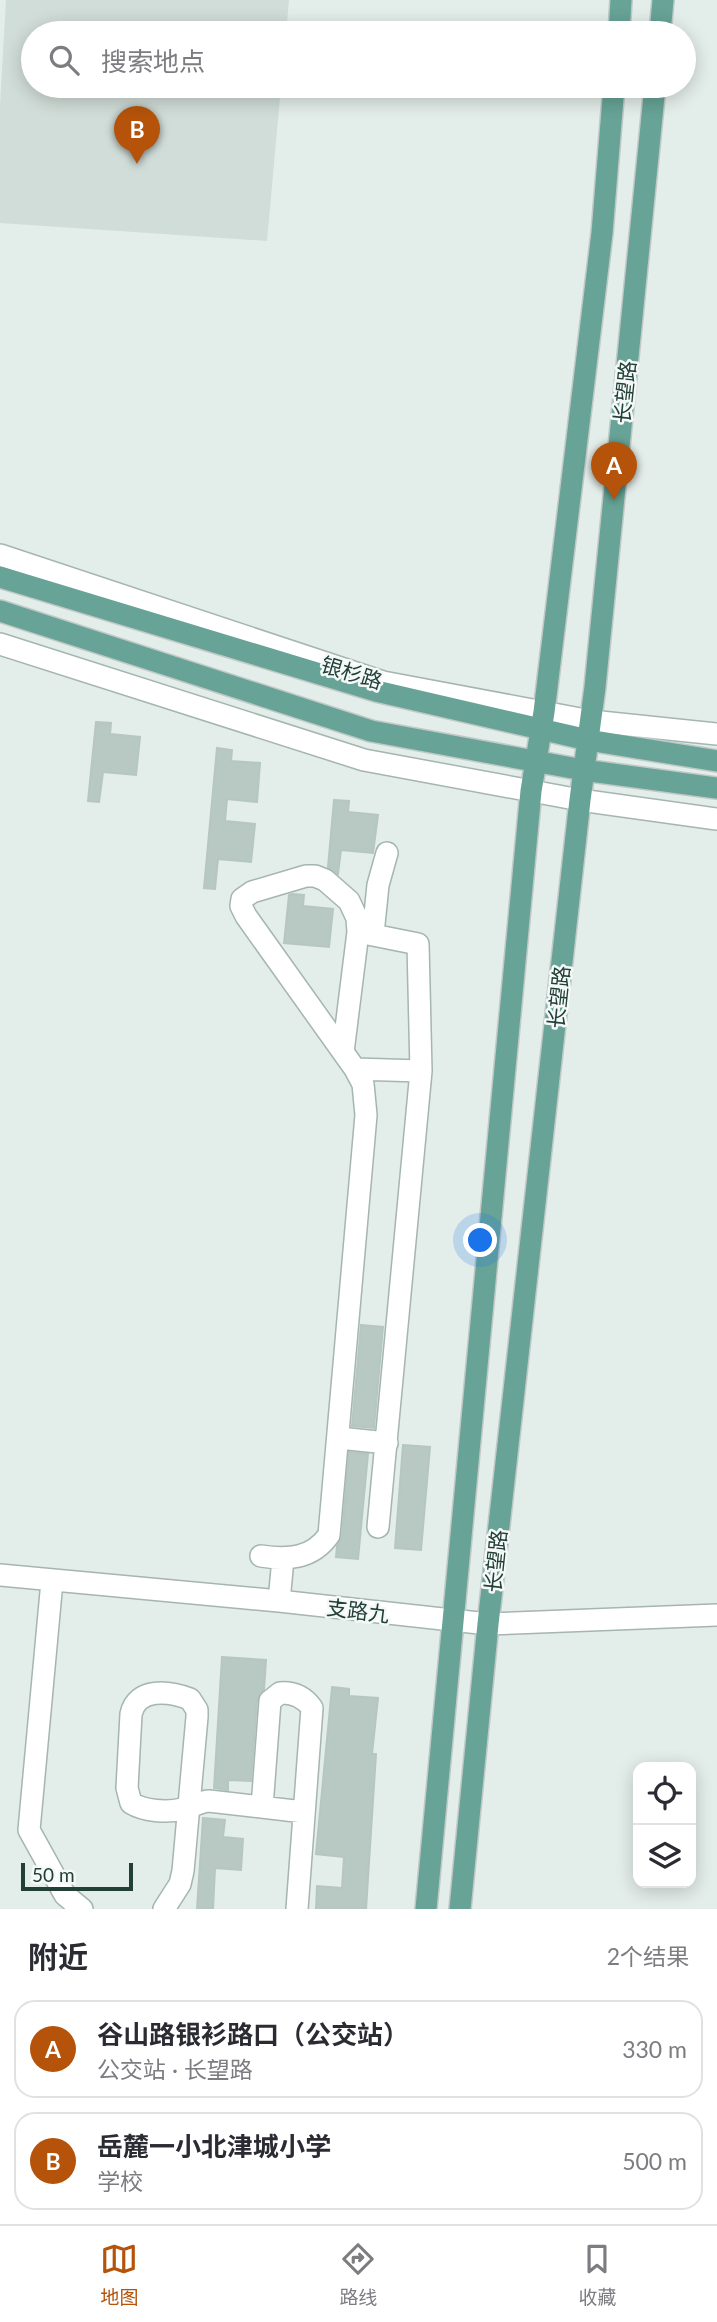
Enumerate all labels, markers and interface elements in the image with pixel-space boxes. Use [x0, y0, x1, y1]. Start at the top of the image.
search box [21, 21, 696, 98]
icon: search [45, 41, 83, 79]
text: 搜索地点 [101, 45, 205, 77]
pin: B [114, 106, 160, 164]
street label: 长望路 [608, 359, 640, 425]
pin: A [591, 442, 637, 500]
street label: 银杉路 [318, 651, 386, 693]
street label: 长望路 [542, 964, 574, 1030]
your location [463, 1223, 497, 1257]
street label: 长望路 [479, 1528, 511, 1594]
street label: 支路九 [325, 1594, 391, 1626]
map controls [633, 1762, 696, 1888]
button: locate [633, 1762, 696, 1825]
button: layers [633, 1825, 696, 1888]
scale bar [21, 1860, 133, 1892]
text: 50 m [32, 1863, 75, 1886]
text: 附近 [28, 1938, 88, 1974]
text: 2个结果 [607, 1942, 689, 1970]
text: 谷山路银衫路口（公交站） [97, 2018, 409, 2050]
text: A [45, 2035, 61, 2063]
text: 330 m [622, 2035, 687, 2063]
text: 公交站 · 长望路 [97, 2055, 253, 2083]
text: 岳麓一小北津城小学 [97, 2130, 331, 2162]
text: B [45, 2147, 61, 2175]
text: 500 m [622, 2147, 687, 2175]
text: 学校 [97, 2167, 143, 2195]
tab: 地图 [100, 2240, 139, 2309]
tab: 路线 [339, 2240, 378, 2309]
tab: 收藏 [578, 2240, 617, 2309]

